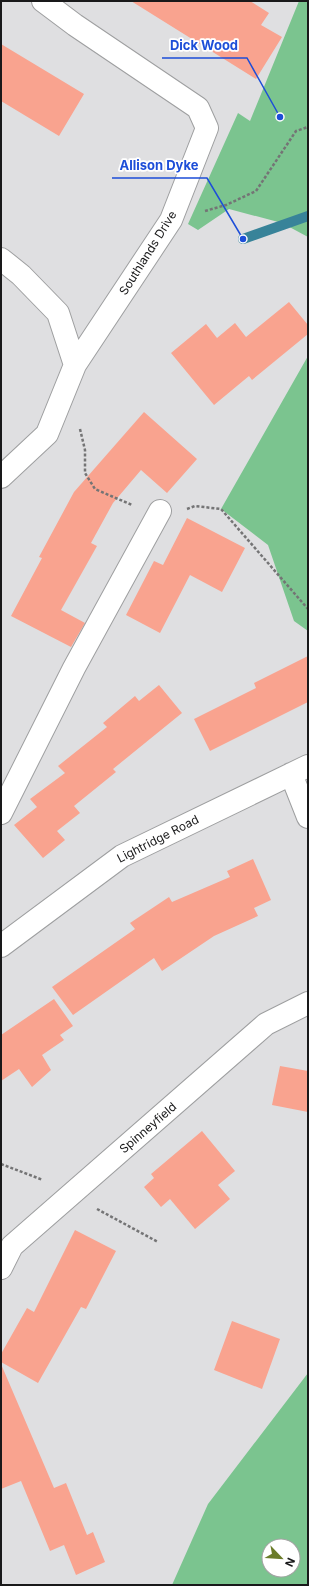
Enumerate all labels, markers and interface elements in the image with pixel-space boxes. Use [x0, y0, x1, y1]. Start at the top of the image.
callout: Dick Wood [162, 33, 247, 58]
text: Dick Wood [170, 37, 238, 53]
callout: Allison Dyke [112, 153, 207, 178]
text: Allison Dyke [120, 157, 199, 173]
street label: Southlands Drive [116, 208, 180, 298]
street label: Lightridge Road [114, 812, 201, 866]
street label: Spinneyfield [116, 1099, 179, 1156]
north arrow [261, 1538, 301, 1578]
text: N [282, 1555, 298, 1569]

